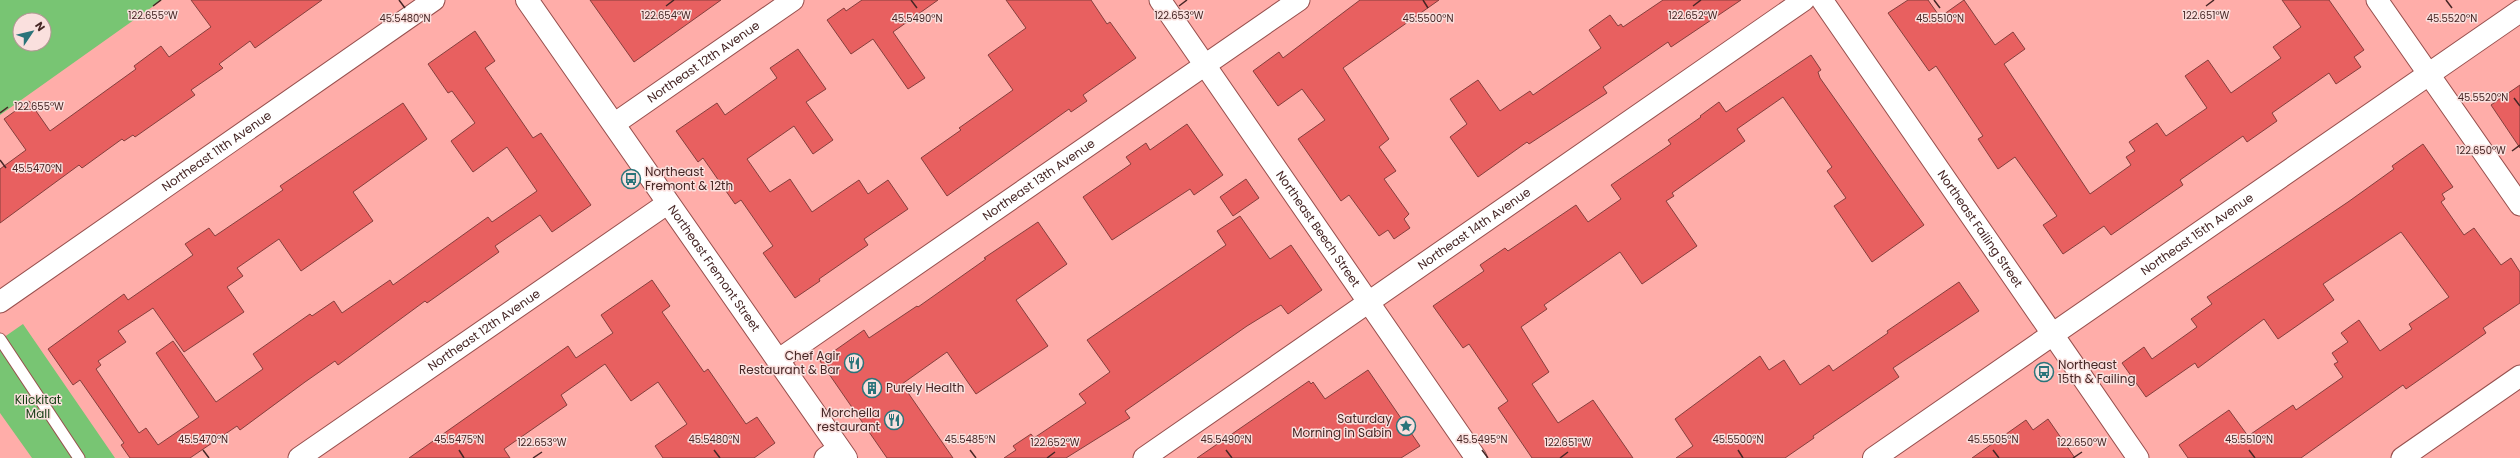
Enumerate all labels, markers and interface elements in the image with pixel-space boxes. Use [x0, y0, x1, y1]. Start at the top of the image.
text: 122.655°W [128, 8, 178, 23]
text: 122.654°W [641, 8, 691, 23]
text: 122.653°W [1154, 8, 1204, 23]
text: 122.652°W [1668, 8, 1718, 23]
text: 122.651°W [2183, 8, 2229, 23]
text: 45.5480°N [380, 11, 430, 26]
text: 45.5490°N [892, 11, 942, 26]
text: 45.5500°N [1403, 11, 1453, 26]
text: 45.5510°N [1916, 11, 1964, 26]
text: 45.5520°N [2427, 11, 2477, 26]
north arrow [12, 12, 52, 52]
street label: Northeast 12th Avenue [644, 17, 763, 106]
text: N [31, 18, 49, 34]
text: 45.5520°N [2458, 90, 2508, 105]
text: 122.655°W [14, 99, 64, 114]
street label: Northeast 11th Avenue [158, 107, 275, 195]
street label: Northeast 13th Avenue [979, 134, 1098, 224]
text: 122.650°W [2456, 143, 2506, 158]
text: 45.5470°N [12, 161, 62, 176]
place label: Northeast Fremont & 12th [645, 163, 733, 194]
street label: Northeast Failing Street [1934, 166, 2027, 291]
street label: Northeast Beech Street [1272, 167, 1364, 290]
bus stop icon: Northeast Fremont & 12th [620, 168, 642, 190]
street label: Northeast 14th Avenue [1414, 183, 1534, 274]
street label: Northeast 15th Avenue [2137, 189, 2257, 279]
street label: Northeast Fremont Street [664, 201, 764, 335]
street label: Northeast 12th Avenue [424, 285, 543, 375]
place label: Chef Agir Restaurant & Bar [739, 347, 841, 378]
restaurant icon: Chef Agir Restaurant & Bar [843, 352, 865, 374]
place label: Northeast 15th & Failing [2058, 356, 2136, 387]
bus stop icon: Northeast 15th & Failing [2033, 361, 2055, 383]
building icon: Purely Health [861, 377, 883, 399]
place label: Purely Health [886, 379, 964, 396]
park label: Klickitat Mall [15, 391, 61, 422]
place label: Morchella restaurant [817, 404, 880, 435]
restaurant icon: Morchella restaurant [883, 409, 905, 431]
place label: Saturday Morning in Sabin [1292, 410, 1392, 441]
place icon: Saturday Morning in Sabin [1395, 415, 1417, 437]
text: 45.5470°N [178, 432, 228, 447]
text: 45.5475°N [434, 432, 484, 447]
text: 45.5480°N [689, 432, 739, 447]
text: 45.5485°N [945, 432, 995, 447]
text: 45.5490°N [1201, 432, 1251, 447]
text: 45.5495°N [1457, 432, 1507, 447]
text: 45.5500°N [1713, 432, 1763, 447]
text: 45.5505°N [1968, 432, 2018, 447]
text: 45.5510°N [2225, 432, 2273, 447]
text: 122.653°W [517, 435, 567, 450]
text: 122.652°W [1030, 435, 1080, 450]
text: 122.651°W [1545, 435, 1591, 450]
text: 122.650°W [2057, 435, 2107, 450]

